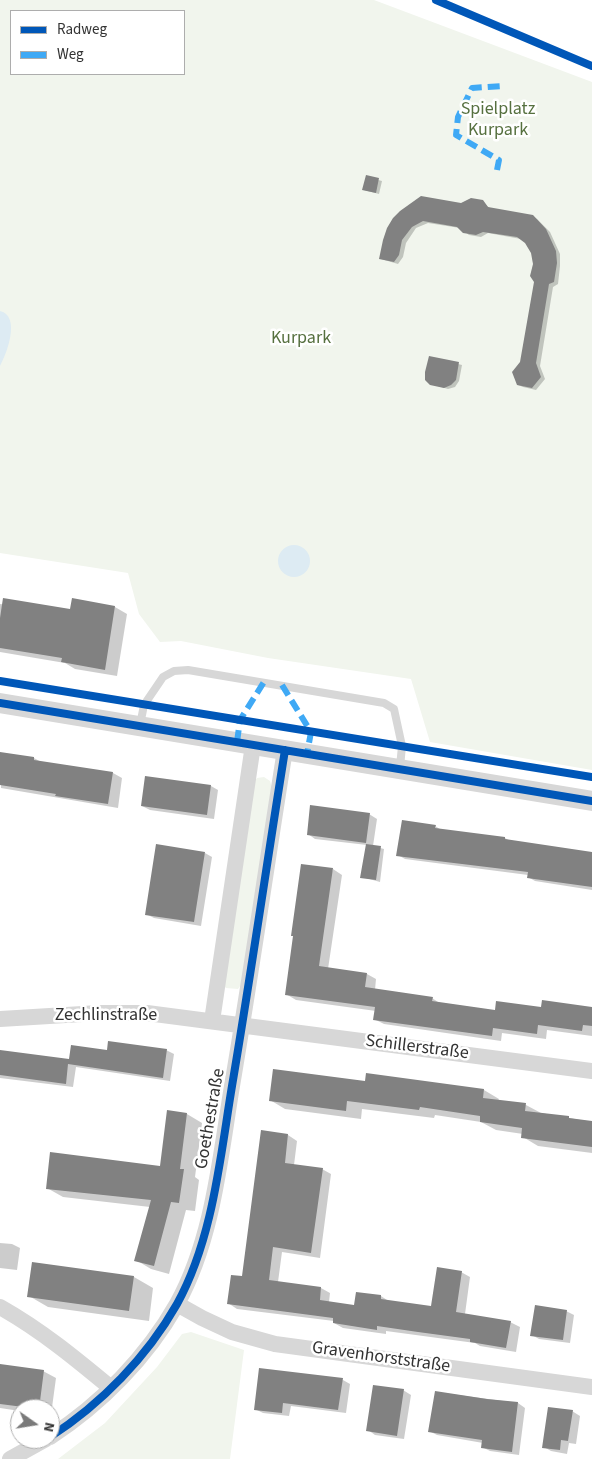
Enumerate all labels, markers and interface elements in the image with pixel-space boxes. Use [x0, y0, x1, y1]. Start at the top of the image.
legend [10, 10, 185, 75]
text: Radweg [57, 19, 107, 40]
text: Weg [57, 44, 84, 65]
park label: Spielplatz Kurpark [461, 99, 535, 142]
park label: Kurpark [271, 328, 331, 350]
street label: Zechlinstraße [55, 1005, 157, 1027]
street label: Schillerstraße [364, 1031, 470, 1065]
street label: Goethestraße [192, 1067, 230, 1171]
street label: Gravenhorststraße [310, 1338, 452, 1378]
north arrow [10, 1399, 60, 1449]
text: N [38, 1420, 59, 1434]

